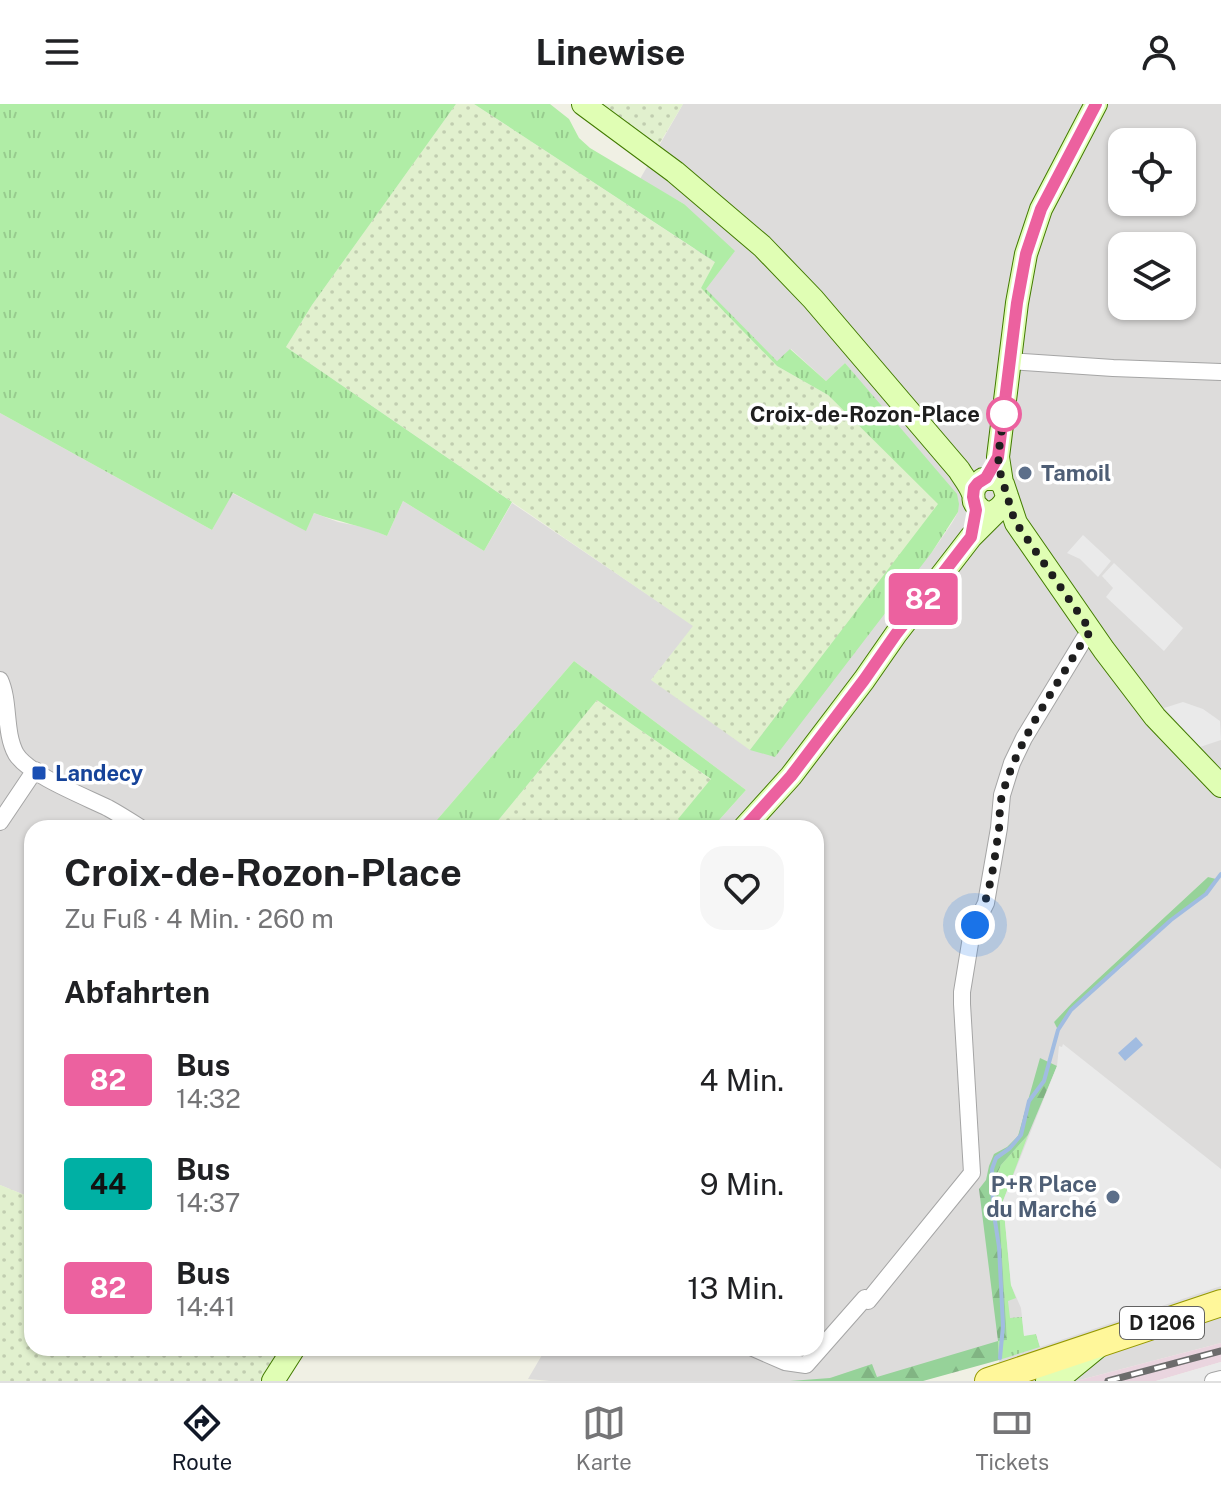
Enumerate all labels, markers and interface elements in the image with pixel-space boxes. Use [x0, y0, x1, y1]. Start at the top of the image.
icon: menu [40, 30, 84, 74]
icon: person [1137, 30, 1181, 74]
text: Linewise [536, 31, 685, 73]
map controls [1108, 128, 1196, 320]
button: locate [1108, 128, 1196, 216]
button: layers [1108, 232, 1196, 320]
marker: Croix-de-Rozon-Place [987, 397, 1021, 431]
place label: Croix-de-Rozon-Place [750, 401, 980, 427]
place label: Tamoil [1041, 460, 1111, 486]
marker: Tamoil [1016, 464, 1034, 482]
line badge: 82 [887, 573, 959, 625]
text: 82 [905, 582, 941, 615]
place label: Landecy [55, 760, 144, 786]
marker: Landecy [30, 764, 48, 782]
button: heart [700, 846, 784, 930]
text: Croix-de-Rozon-Place [64, 850, 462, 895]
text: Zu Fuß · 4 Min. · 260 m [64, 903, 334, 934]
your location [955, 905, 995, 945]
text: Abfahrten [64, 974, 210, 1010]
text: Bus [176, 1047, 230, 1083]
text: 4 Min. [700, 1062, 784, 1098]
text: 82 [90, 1063, 126, 1096]
text: 14:32 [176, 1083, 241, 1114]
text: Bus [176, 1151, 230, 1187]
text: 9 Min. [700, 1166, 784, 1202]
text: 44 [90, 1167, 126, 1200]
place label: P+R Place du Marché [986, 1171, 1097, 1222]
text: 14:37 [176, 1187, 240, 1218]
marker: P+R Place du Marché [1104, 1188, 1122, 1206]
text: Bus [176, 1255, 230, 1291]
text: 13 Min. [687, 1270, 784, 1306]
text: 82 [90, 1271, 126, 1304]
text: 14:41 [176, 1291, 236, 1322]
road number: D 1206 [1120, 1307, 1204, 1339]
tab: Route [172, 1401, 232, 1475]
tab: Karte [576, 1401, 632, 1475]
tab: Tickets [975, 1401, 1049, 1475]

